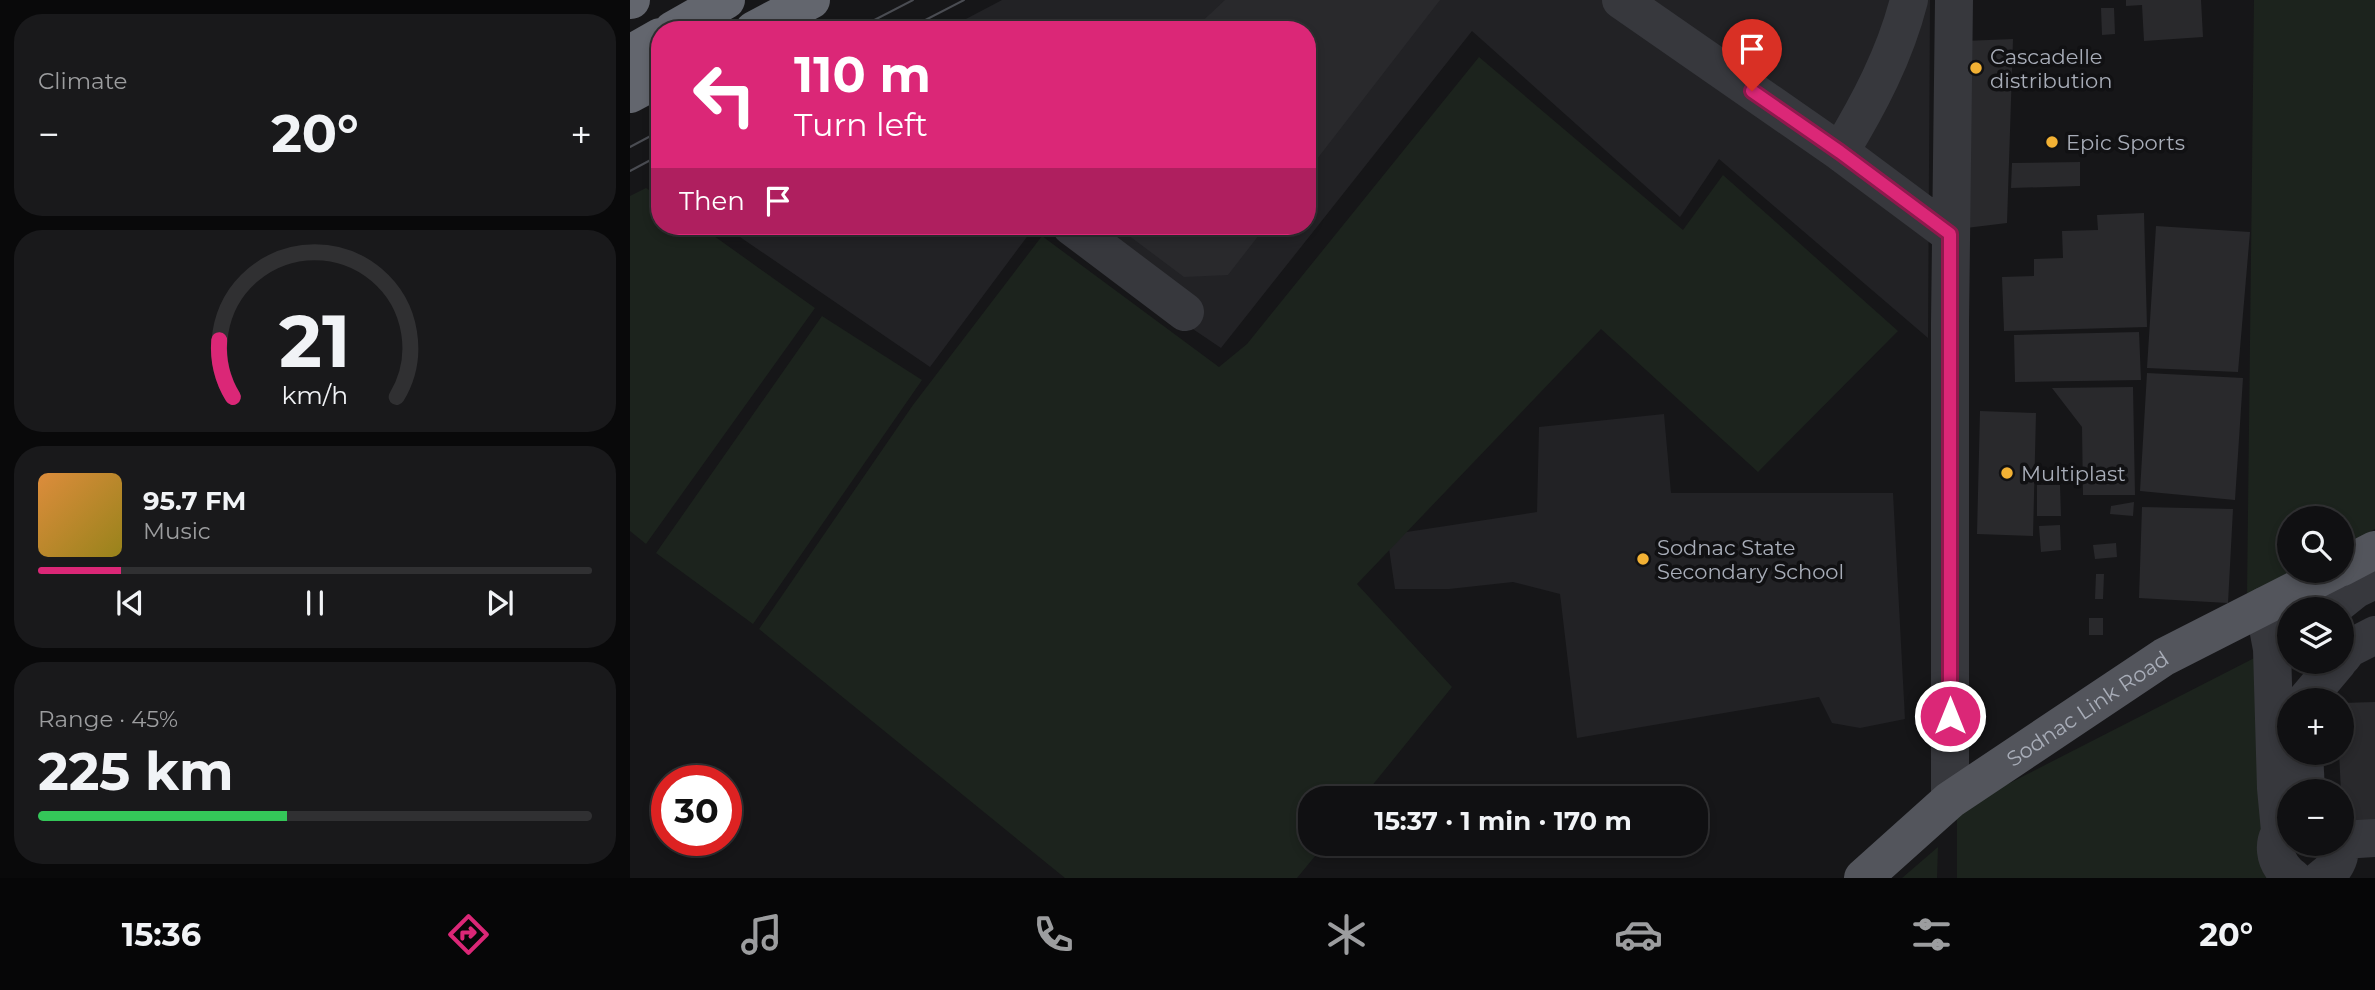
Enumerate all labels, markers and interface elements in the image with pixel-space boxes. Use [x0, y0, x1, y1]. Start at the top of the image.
pin [1722, 19, 1782, 91]
icon: arrive [1733, 30, 1771, 68]
place label: Cascadelle distribution [1990, 44, 2112, 93]
text: 110 m [794, 45, 931, 104]
icon: left [679, 49, 770, 140]
marker: Cascadelle distribution [1968, 60, 1984, 76]
text: Climate [38, 67, 127, 95]
text: 20° [271, 102, 359, 165]
text: Turn left [794, 105, 928, 144]
text: − [38, 111, 60, 158]
text: + [570, 111, 592, 158]
place label: Epic Sports [2066, 130, 2185, 155]
marker: Epic Sports [2044, 134, 2060, 150]
icon: arrive [759, 182, 797, 220]
text: Then [679, 185, 745, 217]
text: 21 [279, 297, 351, 385]
text: km/h [282, 380, 348, 410]
place label: Multiplast [2021, 461, 2126, 486]
marker: Multiplast [1999, 465, 2015, 481]
text: 95.7 FM [143, 485, 246, 517]
map controls [2277, 506, 2354, 856]
button: search [2277, 506, 2354, 583]
text: Music [143, 517, 211, 545]
place label: Sodnac State Secondary School [1657, 535, 1844, 584]
marker: Sodnac State Secondary School [1635, 551, 1651, 567]
icon: previous [111, 584, 149, 622]
icon: pause [296, 584, 334, 622]
icon: next [481, 584, 519, 622]
button: layers [2277, 597, 2354, 674]
street label: Sodnac Link Road [2002, 645, 2173, 771]
position arrow [1913, 679, 1987, 753]
button: + [2277, 688, 2354, 765]
text: Range · 45% [38, 705, 178, 733]
text: 225 km [38, 740, 233, 803]
speed limit sign: 30 [651, 765, 742, 856]
button: − [2277, 779, 2354, 856]
text: 15:37 · 1 min · 170 m [1374, 805, 1632, 837]
icon: directions [444, 910, 493, 959]
icon: music [737, 910, 786, 959]
icon: phone [1029, 910, 1078, 959]
icon: climate [1322, 910, 1371, 959]
icon: car [1614, 910, 1663, 959]
icon: filters [1907, 910, 1956, 959]
text: 15:36 [122, 915, 201, 954]
text: 20° [2199, 915, 2253, 954]

